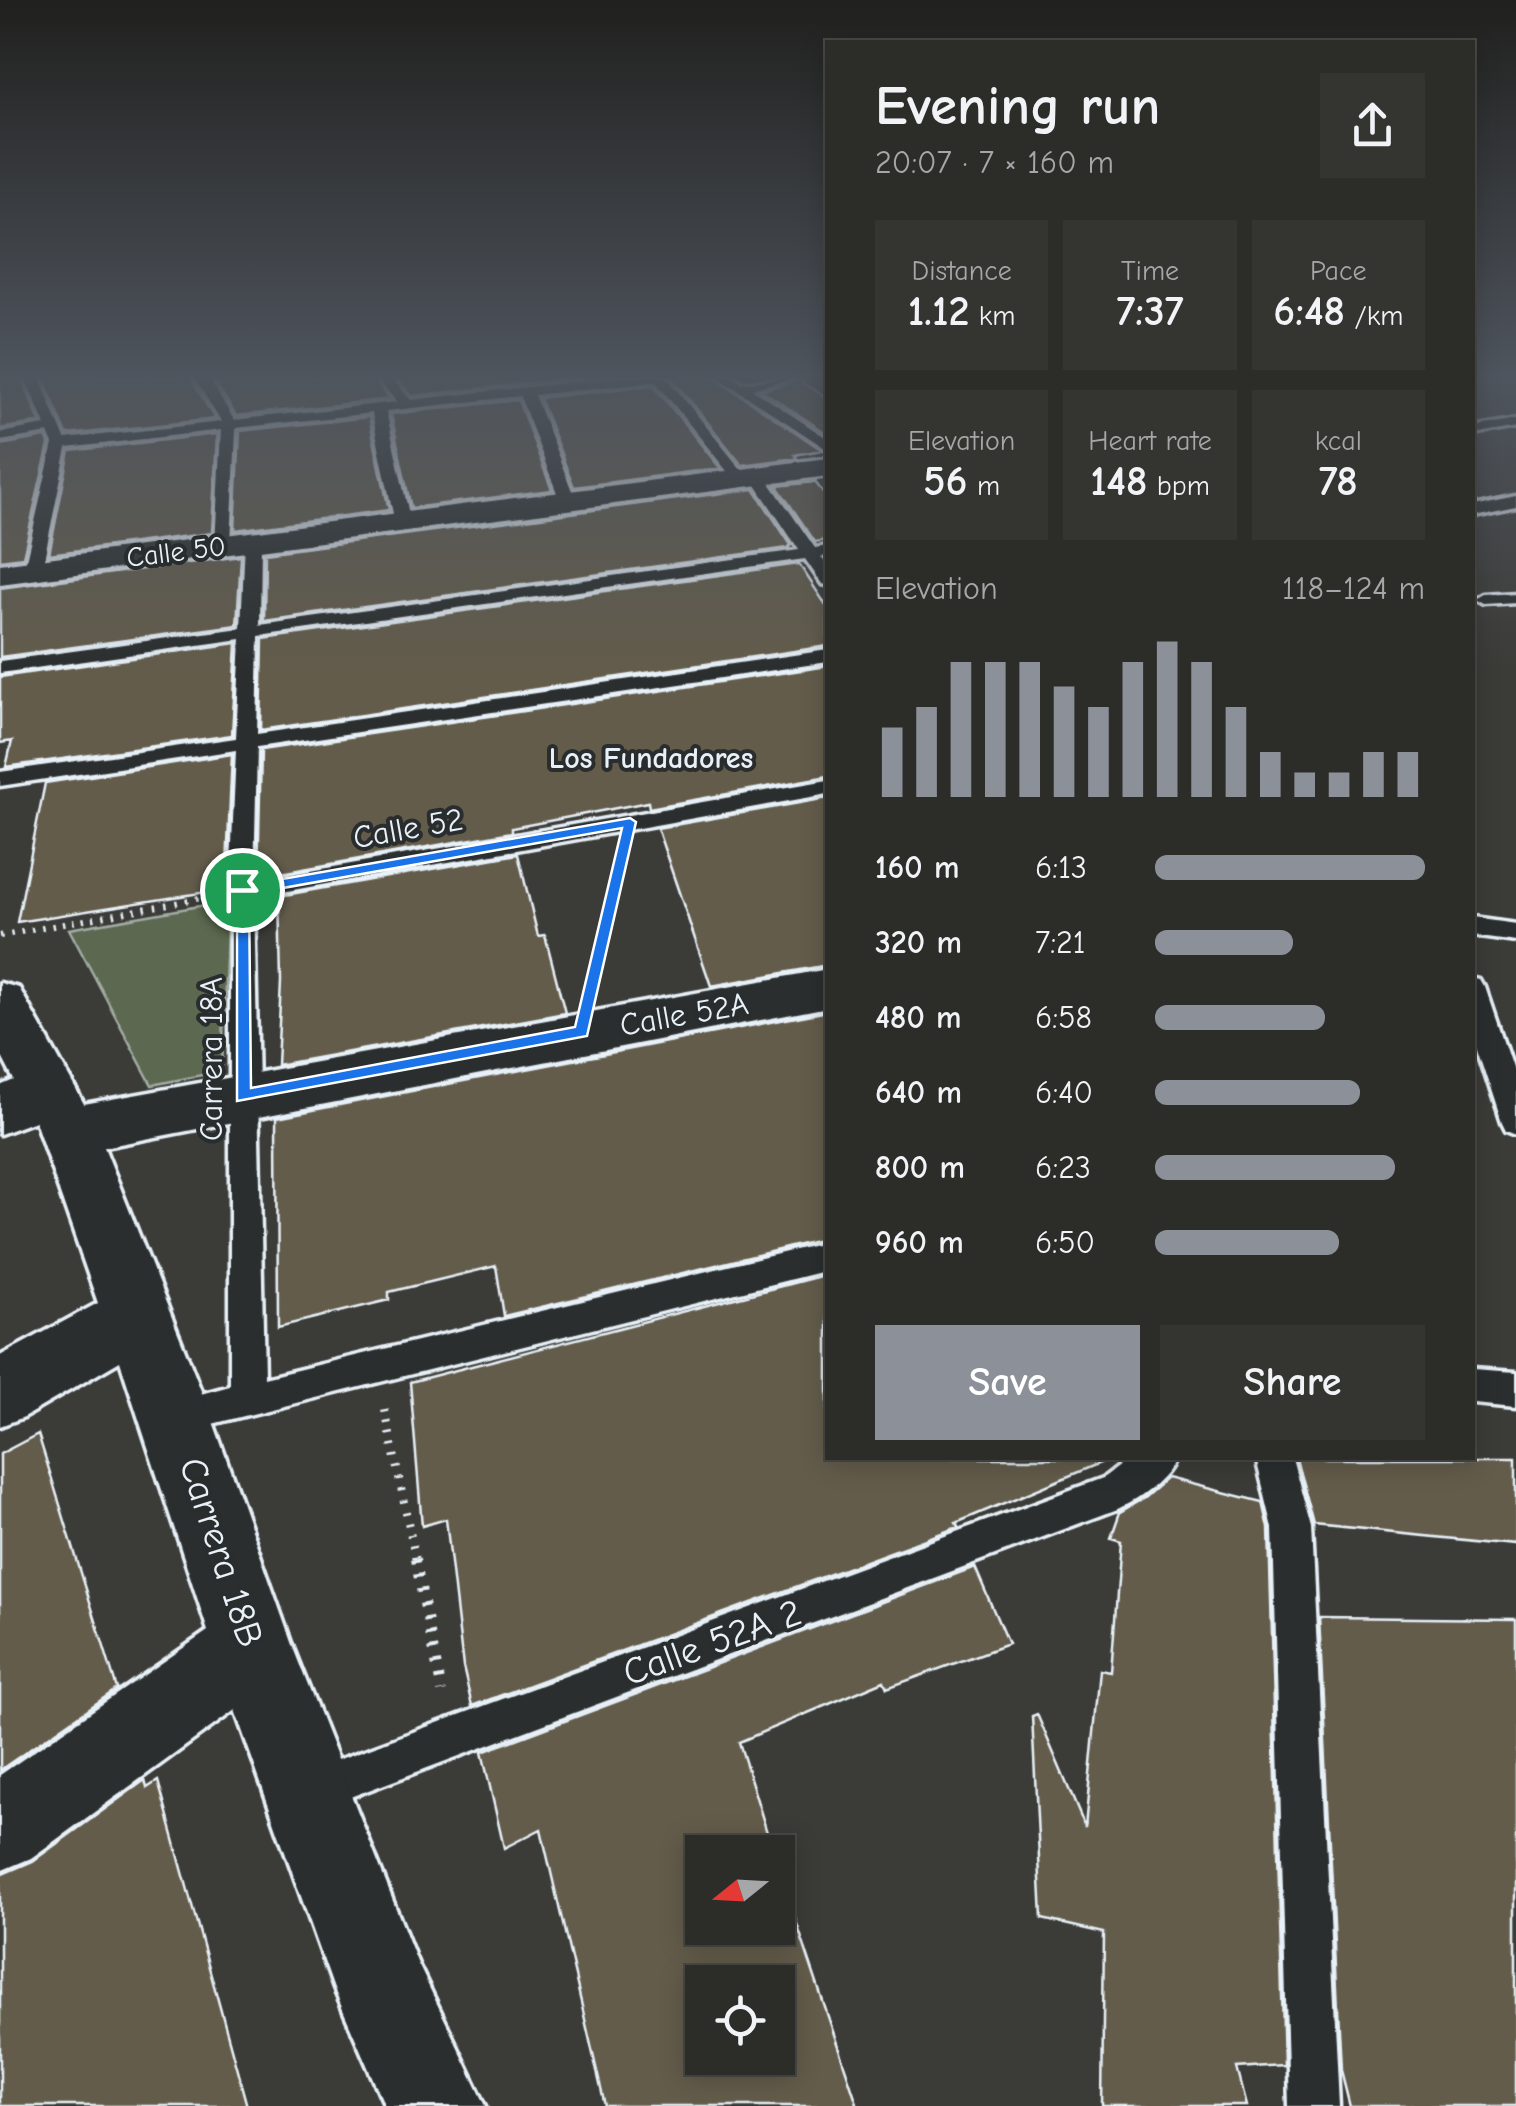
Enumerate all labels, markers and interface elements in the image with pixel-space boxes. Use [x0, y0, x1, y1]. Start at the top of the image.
button: share [1320, 73, 1425, 178]
text: Evening run [875, 74, 1160, 138]
text: 20:07 · 7 × 160 m [875, 144, 1114, 181]
text: Distance [912, 255, 1012, 287]
text: Time [1121, 255, 1179, 287]
text: Pace [1310, 255, 1367, 287]
text: 1.12 [908, 287, 969, 336]
text: 7:37 [1116, 287, 1184, 336]
text: 6:48 [1273, 287, 1345, 336]
text: km [969, 300, 1015, 332]
text: /km [1345, 300, 1403, 332]
text: Elevation [908, 425, 1015, 457]
text: Heart rate [1088, 425, 1212, 457]
text: kcal [1315, 425, 1362, 457]
text: 56 [923, 457, 968, 506]
text: 148 [1090, 457, 1147, 506]
text: 78 [1319, 457, 1358, 506]
text: m [968, 470, 1000, 502]
text: bpm [1147, 470, 1210, 502]
street label: Calle 50 [125, 530, 227, 574]
text: Elevation [875, 570, 998, 607]
text: 118–124 m [1282, 570, 1425, 607]
district label: Los Fundadores [549, 741, 753, 776]
street label: Calle 52 [350, 801, 466, 856]
pin [200, 848, 285, 933]
text: 160 m [875, 849, 959, 886]
text: 6:13 [1035, 849, 1087, 886]
icon: arrive [215, 863, 270, 918]
text: 320 m [875, 924, 962, 961]
text: 7:21 [1035, 924, 1085, 961]
street label: Carrera 18A [193, 977, 230, 1141]
street label: Calle 52A [617, 985, 751, 1044]
text: 480 m [875, 999, 962, 1036]
text: 6:58 [1035, 999, 1092, 1036]
text: 640 m [875, 1074, 962, 1111]
text: 6:40 [1035, 1074, 1093, 1111]
text: 800 m [875, 1149, 965, 1186]
text: 6:23 [1035, 1149, 1091, 1186]
text: 960 m [875, 1224, 964, 1261]
text: 6:50 [1035, 1224, 1095, 1261]
button: Save [875, 1325, 1140, 1440]
button: Share [1160, 1325, 1425, 1440]
street label: Carrera 18B [170, 1452, 272, 1652]
street label: Calle 52A 2 [617, 1590, 807, 1695]
north arrow [685, 1835, 795, 1945]
map controls [685, 1835, 795, 2075]
button: locate [685, 1965, 795, 2075]

